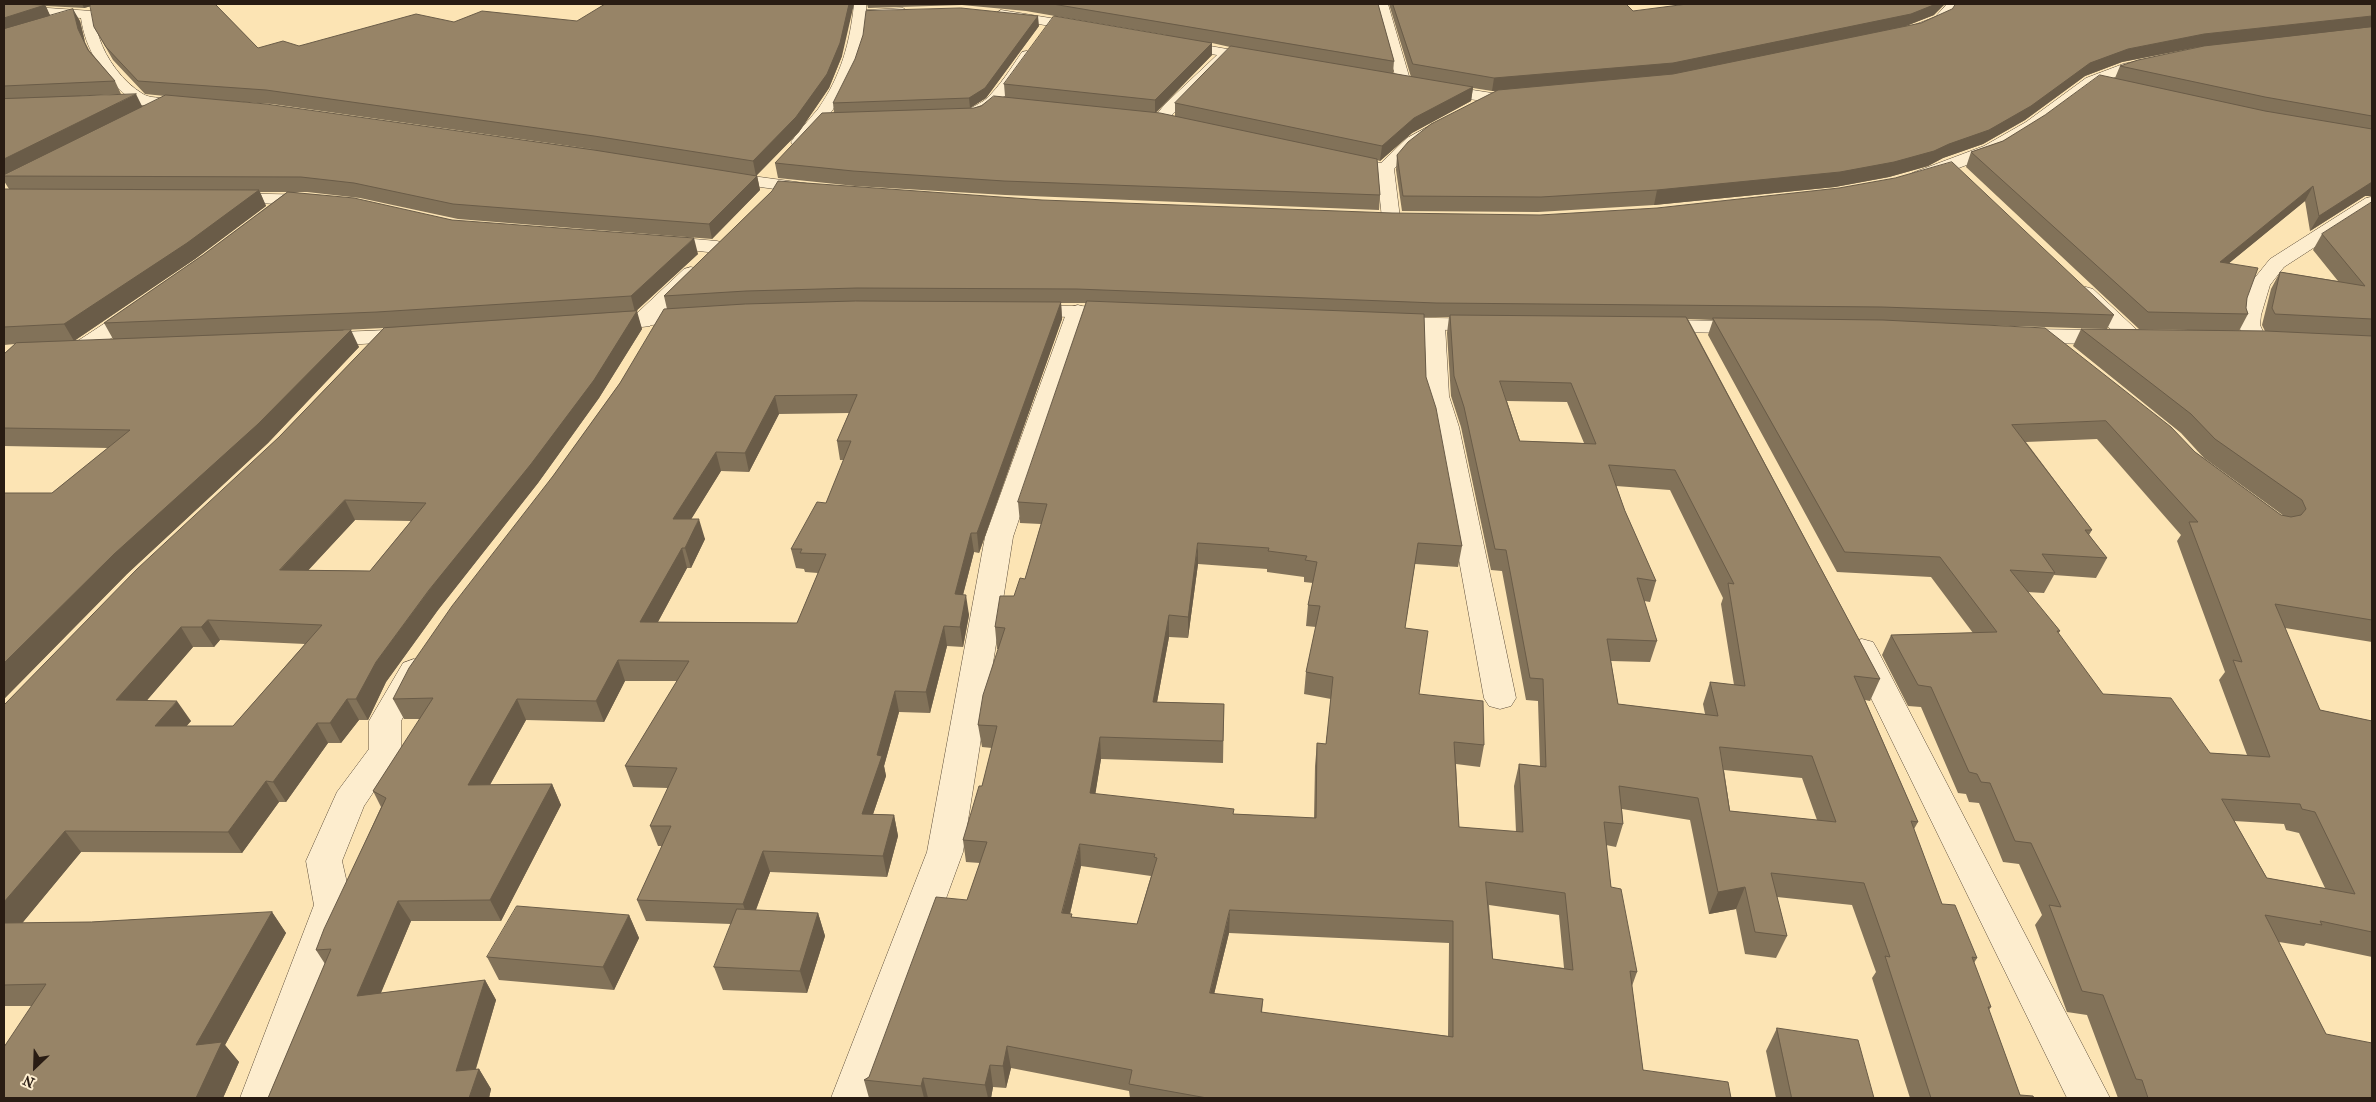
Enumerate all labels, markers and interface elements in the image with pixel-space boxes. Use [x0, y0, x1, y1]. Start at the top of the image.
north arrow [10, 1042, 60, 1092]
text: N [20, 1071, 37, 1091]

